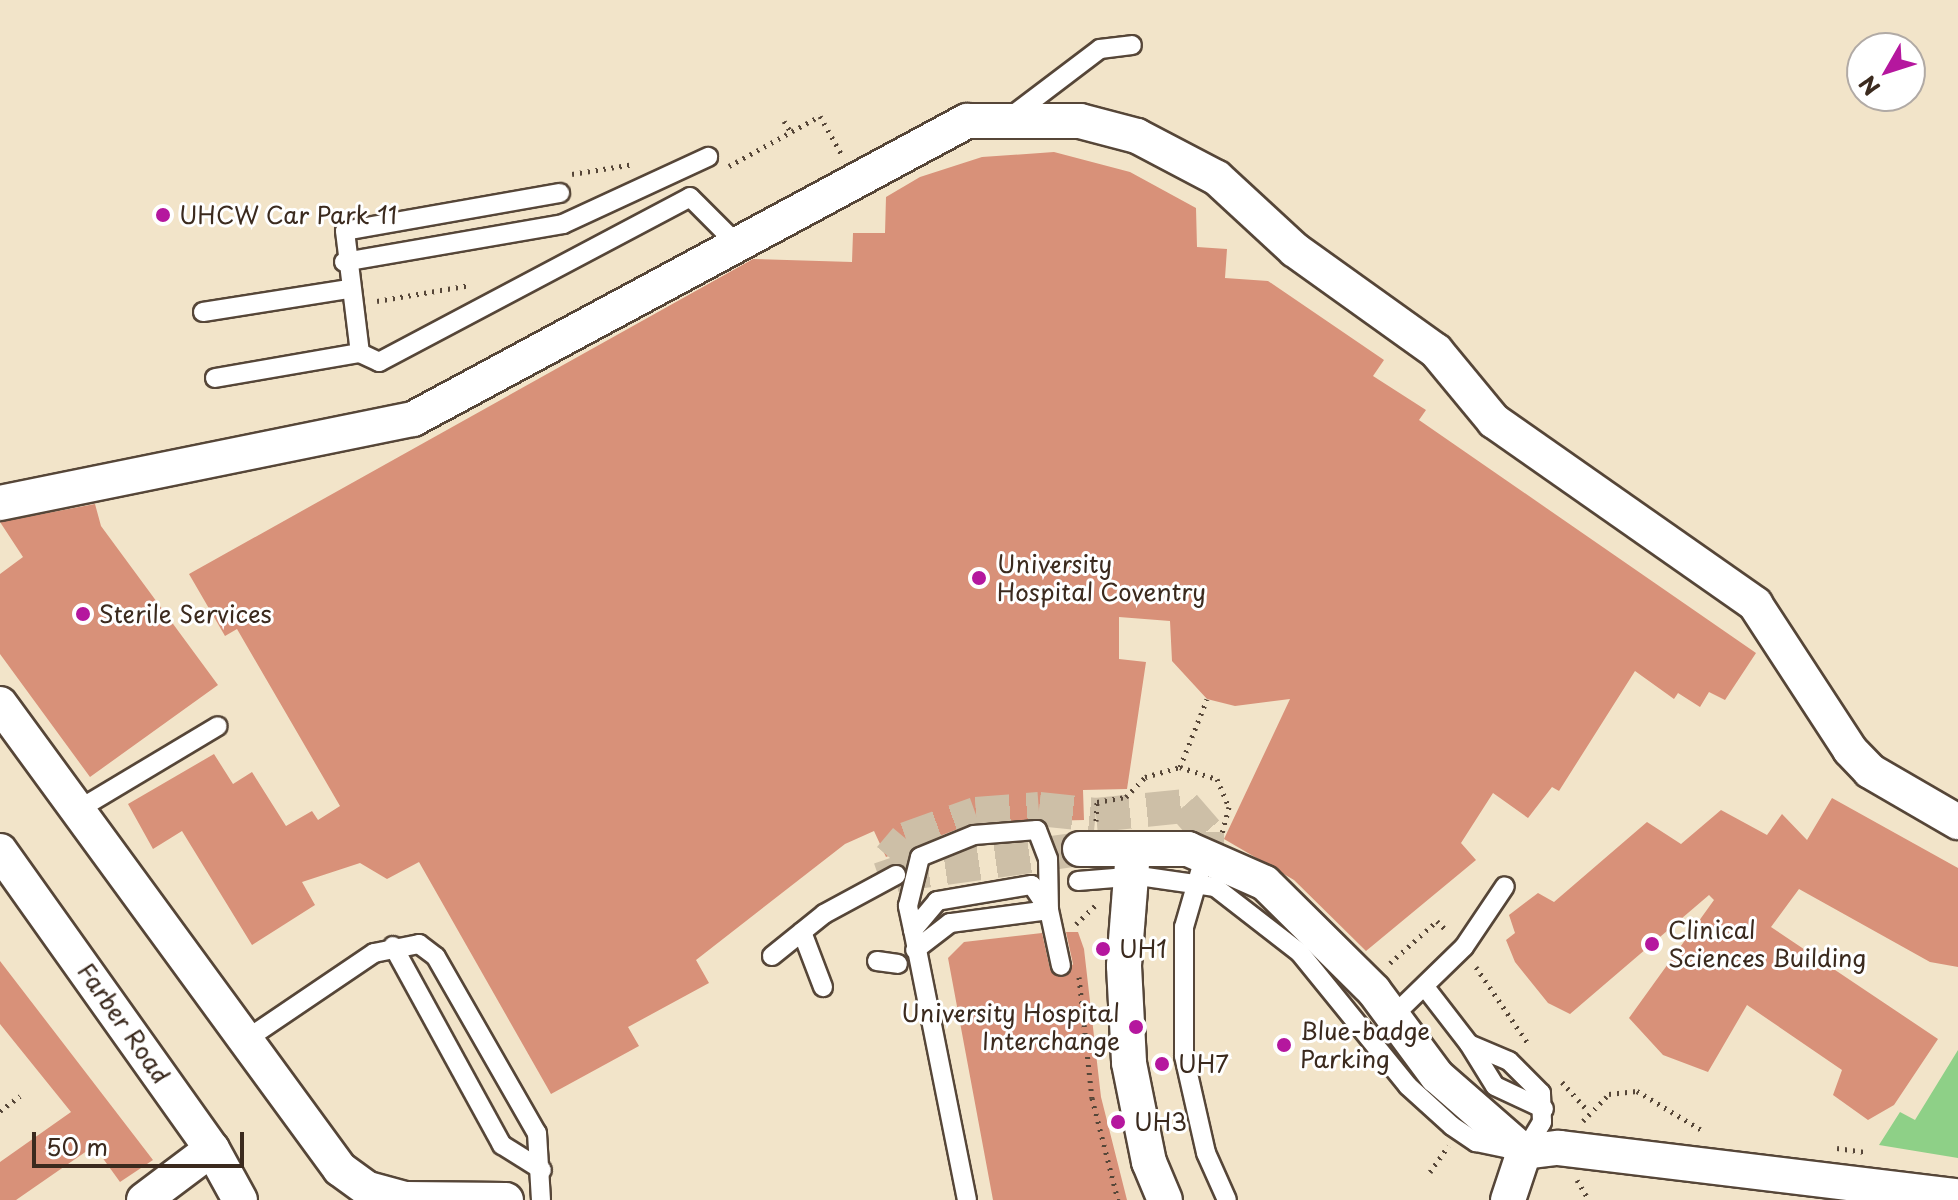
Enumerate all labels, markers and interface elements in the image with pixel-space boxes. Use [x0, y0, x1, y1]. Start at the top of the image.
north arrow [1846, 32, 1926, 112]
text: N [1850, 69, 1887, 103]
place label: UHCW Car Park 11 [179, 201, 400, 229]
marker: UHCW Car Park 11 [154, 206, 172, 224]
place label: University Hospital Coventry [997, 550, 1207, 606]
marker: University Hospital Coventry [968, 567, 990, 589]
place label: Sterile Services [99, 600, 272, 628]
marker: Sterile Services [74, 605, 92, 623]
place label: Clinical Sciences Building [1668, 916, 1868, 972]
place label: UH1 [1119, 935, 1167, 963]
marker: Clinical Sciences Building [1643, 935, 1661, 953]
marker: UH1 [1094, 940, 1112, 958]
street label: Farber Road [71, 956, 177, 1090]
place label: University Hospital Interchange [901, 999, 1120, 1055]
place label: Blue-badge Parking [1300, 1017, 1430, 1073]
marker: University Hospital Interchange [1127, 1018, 1145, 1036]
marker: Blue-badge Parking [1275, 1036, 1293, 1054]
place label: UH7 [1178, 1050, 1229, 1078]
marker: UH7 [1153, 1055, 1171, 1073]
place label: UH3 [1134, 1108, 1187, 1136]
marker: UH3 [1109, 1113, 1127, 1131]
scale bar [36, 1116, 248, 1166]
text: 50 m [46, 1128, 108, 1164]

